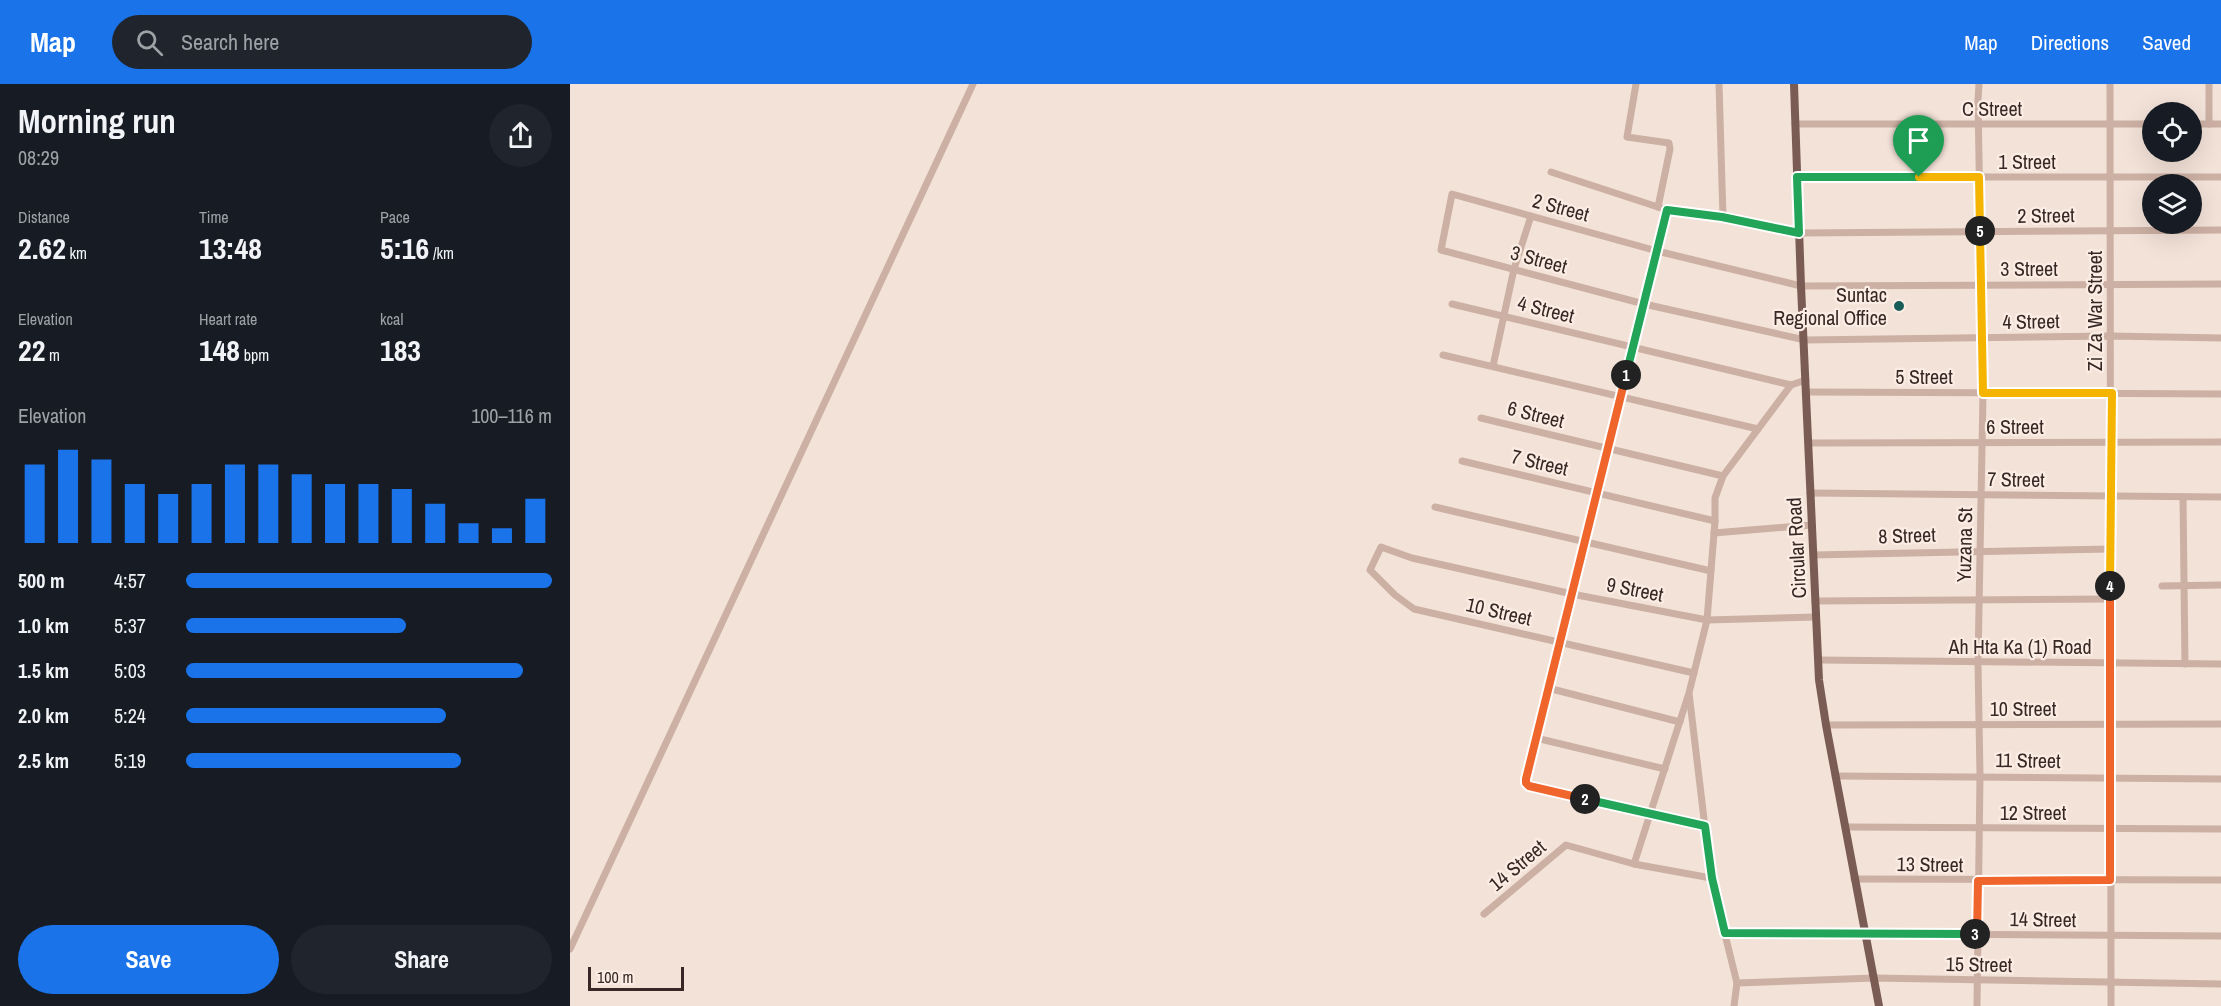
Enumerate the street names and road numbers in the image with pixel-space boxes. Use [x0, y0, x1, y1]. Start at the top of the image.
street label: C Street [1962, 95, 2023, 122]
street label: 1 Street [1998, 148, 2056, 175]
street label: 2 Street [1530, 187, 1593, 228]
street label: 2 Street [2017, 201, 2075, 229]
street label: 3 Street [1508, 239, 1571, 280]
street label: Zi Za War Street [2081, 250, 2108, 371]
street label: 3 Street [2000, 255, 2058, 282]
street label: 4 Street [1515, 289, 1578, 329]
street label: 4 Street [2002, 307, 2060, 335]
street label: 5 Street [1895, 363, 1953, 390]
street label: 6 Street [1505, 394, 1568, 434]
street label: 6 Street [1986, 413, 2044, 440]
street label: 7 Street [1509, 442, 1571, 482]
street label: 7 Street [1987, 465, 2045, 493]
street label: Circular Road [1780, 497, 1812, 599]
street label: Yuzana St [1950, 507, 1978, 583]
street label: 8 Street [1878, 520, 1937, 549]
street label: 9 Street [1604, 570, 1666, 608]
street label: 10 Street [1464, 590, 1535, 632]
street label: Ah Hta Ka (1) Road [1947, 633, 2092, 660]
street label: 10 Street [1990, 695, 2057, 722]
street label: 11 Street [1995, 746, 2061, 774]
street label: 12 Street [2000, 799, 2067, 826]
street label: 14 Street [1483, 833, 1552, 897]
street label: 13 Street [1896, 850, 1964, 878]
street label: 14 Street [2009, 905, 2077, 933]
street label: 15 Street [1945, 950, 2013, 978]

